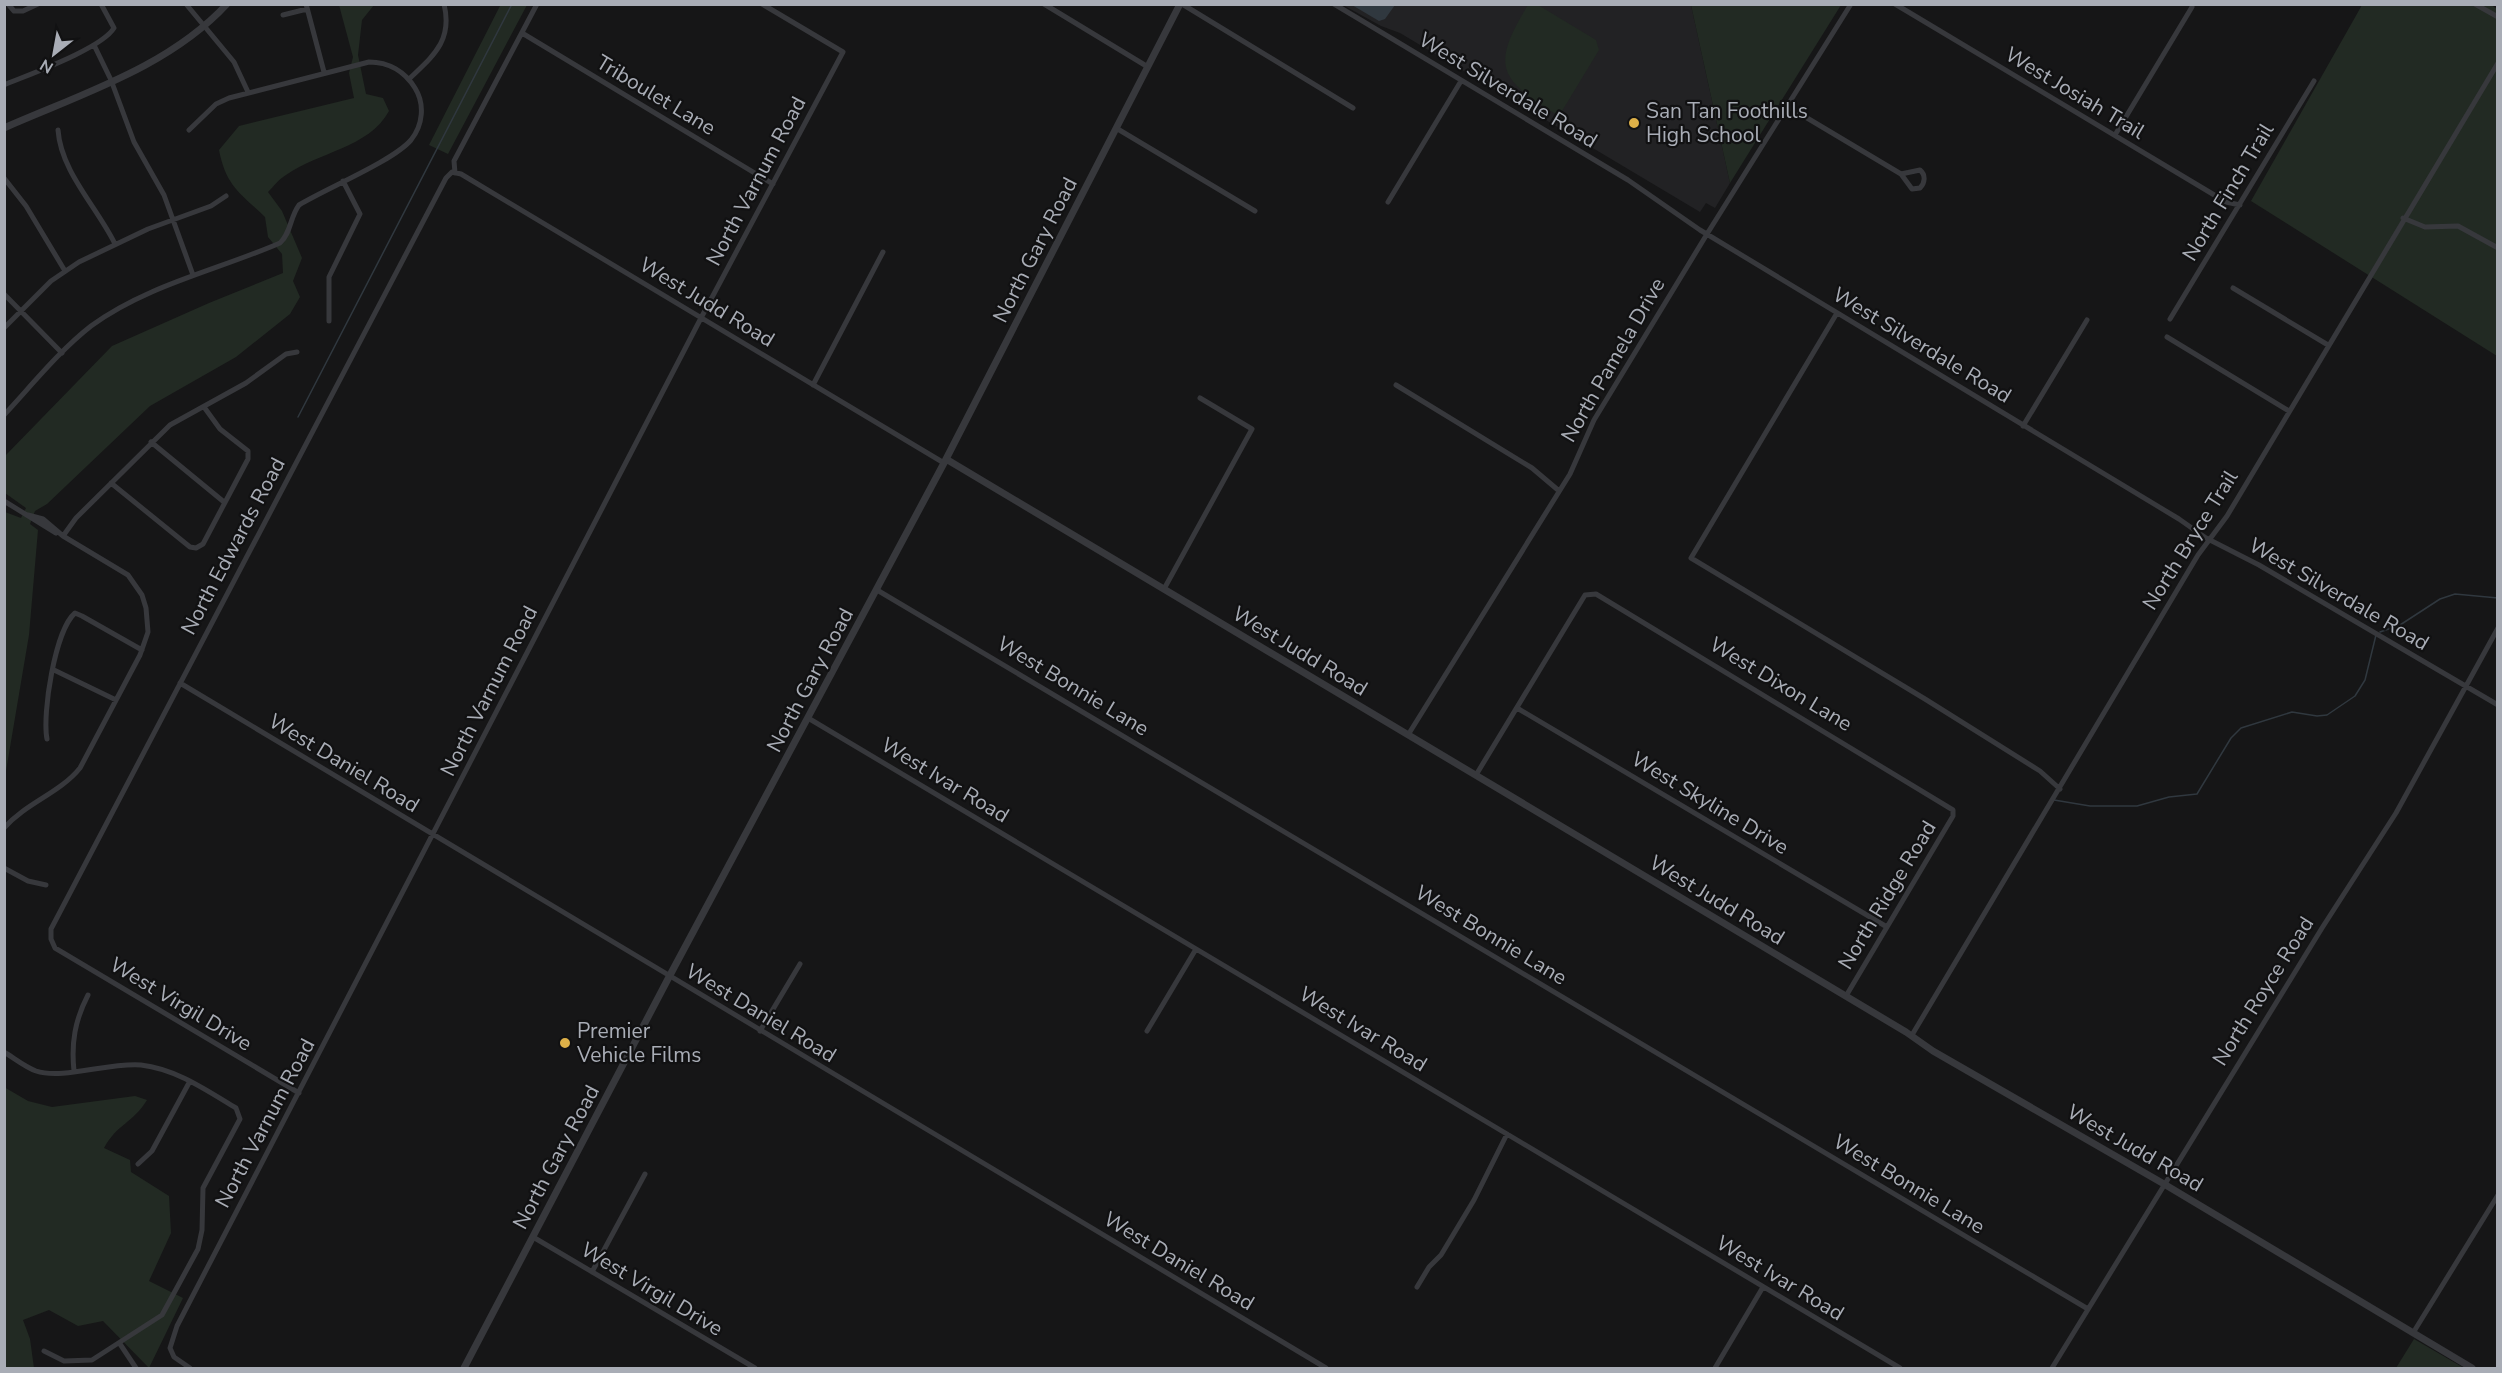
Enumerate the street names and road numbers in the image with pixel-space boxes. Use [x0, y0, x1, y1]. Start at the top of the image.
street label: West Silverdale Road [1413, 26, 1603, 154]
street label: West Josiah Trail [2000, 40, 2151, 146]
street label: Triboulet Lane [591, 48, 721, 142]
street label: North Varnum Road [700, 92, 812, 270]
street label: North Finch Trail [2176, 117, 2281, 266]
street label: North Gary Road [986, 173, 1084, 327]
street label: West Judd Road [634, 251, 780, 353]
street label: North Pamela Drive [1554, 273, 1672, 447]
street label: West Silverdale Road [1827, 281, 2017, 409]
street label: North Edwards Road [174, 452, 292, 640]
street label: North Bryce Trail [2136, 464, 2245, 615]
street label: West Silverdale Road [2244, 531, 2434, 657]
street label: West Judd Road [1227, 600, 1373, 702]
street label: North Varnum Road [434, 601, 544, 781]
street label: North Gary Road [760, 603, 860, 757]
street label: West Bonnie Lane [992, 630, 1154, 742]
street label: West Dixon Lane [1704, 630, 1858, 738]
street label: West Daniel Road [264, 707, 424, 819]
street label: West Ivar Road [876, 731, 1014, 829]
street label: West Skyline Drive [1626, 745, 1794, 861]
street label: North Ridge Road [1832, 815, 1942, 975]
street label: West Judd Road [1644, 849, 1790, 951]
street label: West Bonnie Lane [1410, 879, 1572, 991]
street label: North Royce Road [2206, 911, 2320, 1071]
street label: West Virgil Drive [105, 951, 257, 1057]
street label: West Daniel Road [681, 957, 841, 1069]
street label: West Ivar Road [1294, 980, 1432, 1078]
street label: North Varnum Road [209, 1034, 321, 1212]
street label: North Gary Road [506, 1080, 606, 1234]
street label: West Judd Road [2062, 1098, 2208, 1198]
street label: West Bonnie Lane [1828, 1128, 1990, 1240]
street label: West Daniel Road [1099, 1205, 1259, 1317]
street label: West Ivar Road [1711, 1229, 1849, 1327]
street label: West Virgil Drive [576, 1236, 728, 1342]

